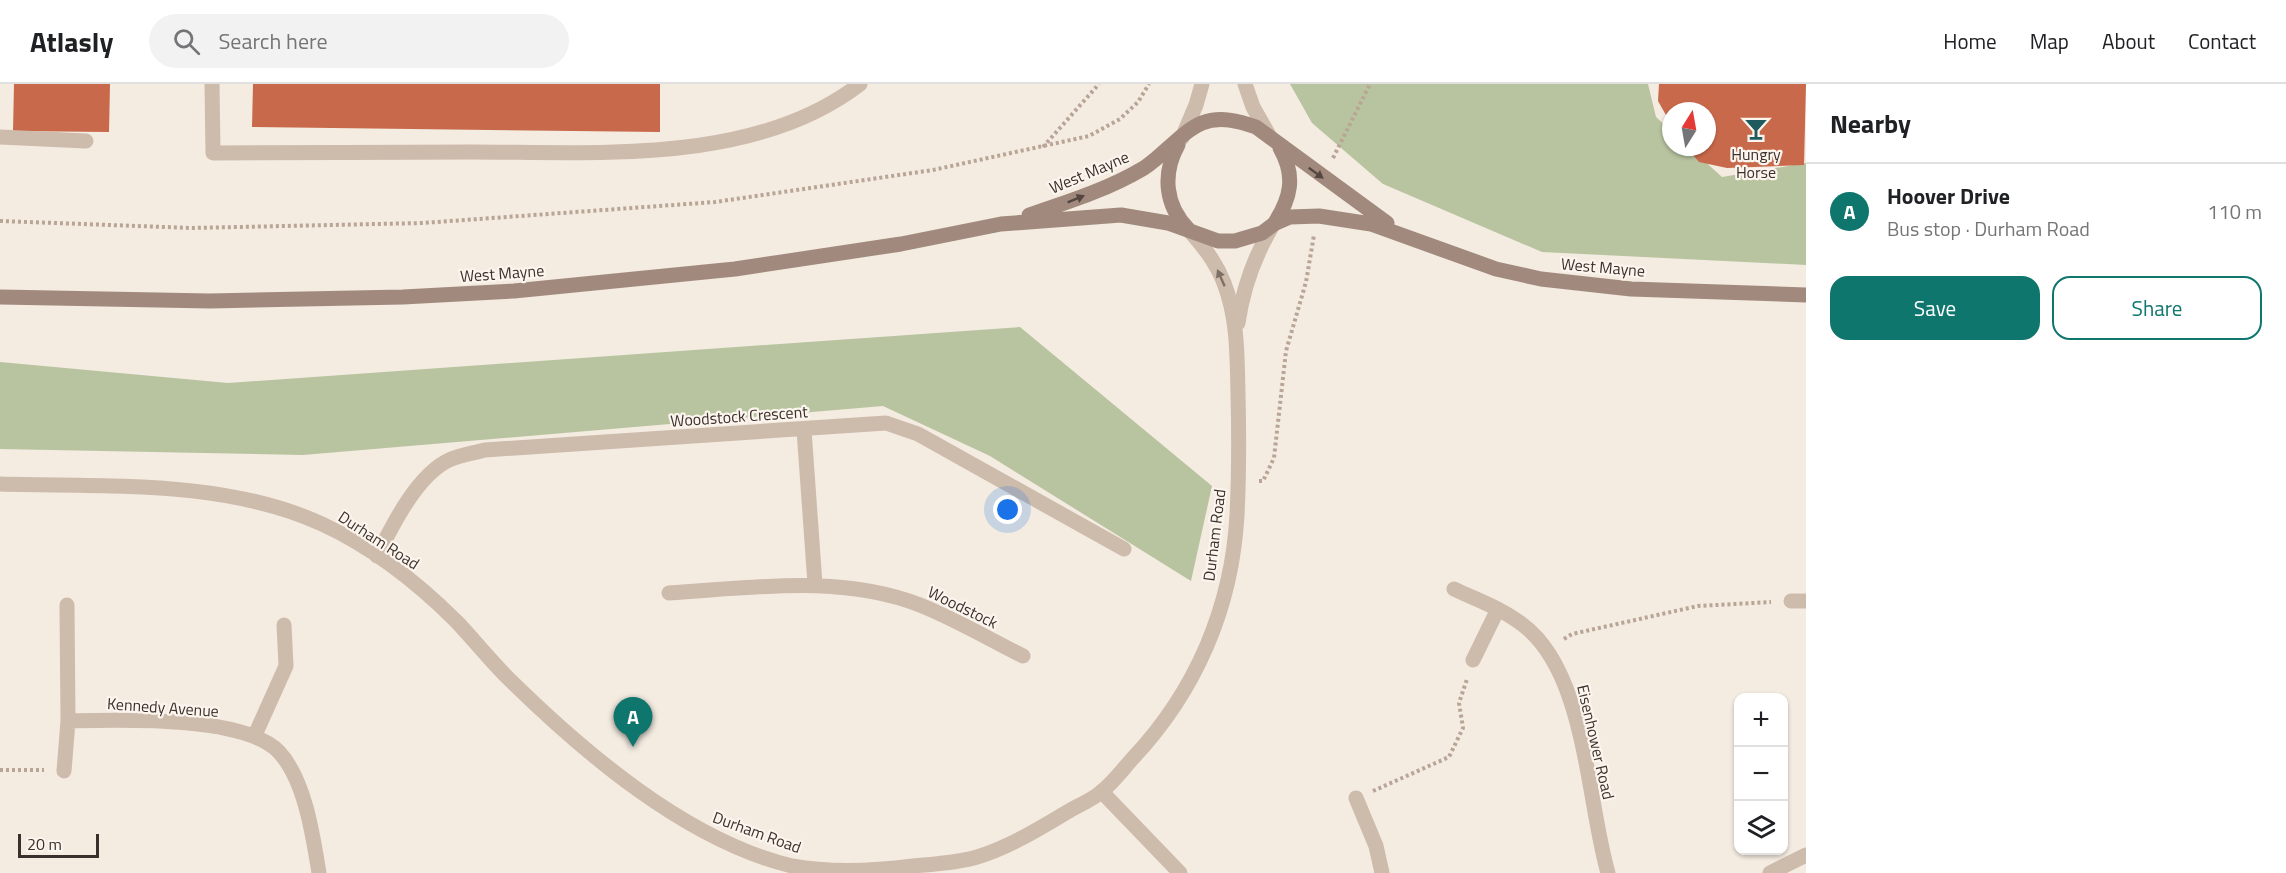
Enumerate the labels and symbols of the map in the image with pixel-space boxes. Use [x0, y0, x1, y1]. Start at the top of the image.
north arrow [1662, 102, 1716, 156]
bar icon: Hungry Horse [1743, 116, 1769, 142]
place label: Hungry Horse [1731, 142, 1781, 184]
street label: West Mayne [1046, 144, 1132, 200]
one-way arrow [1307, 167, 1323, 179]
one-way arrow [1068, 194, 1086, 204]
street label: West Mayne [1560, 251, 1646, 283]
street label: West Mayne [459, 258, 545, 288]
one-way arrow [1217, 270, 1226, 287]
street label: Woodstock Crescent [670, 399, 809, 433]
street label: Durham Road [1196, 488, 1232, 582]
your location [993, 495, 1022, 524]
street label: Durham Road [334, 505, 424, 575]
street label: Woodstock [924, 580, 1002, 634]
street label: Eisenhower Road [1571, 682, 1621, 802]
street label: Kennedy Avenue [106, 691, 220, 723]
pin: A [614, 698, 652, 747]
street label: Durham Road [709, 805, 805, 859]
scale bar [18, 831, 99, 858]

